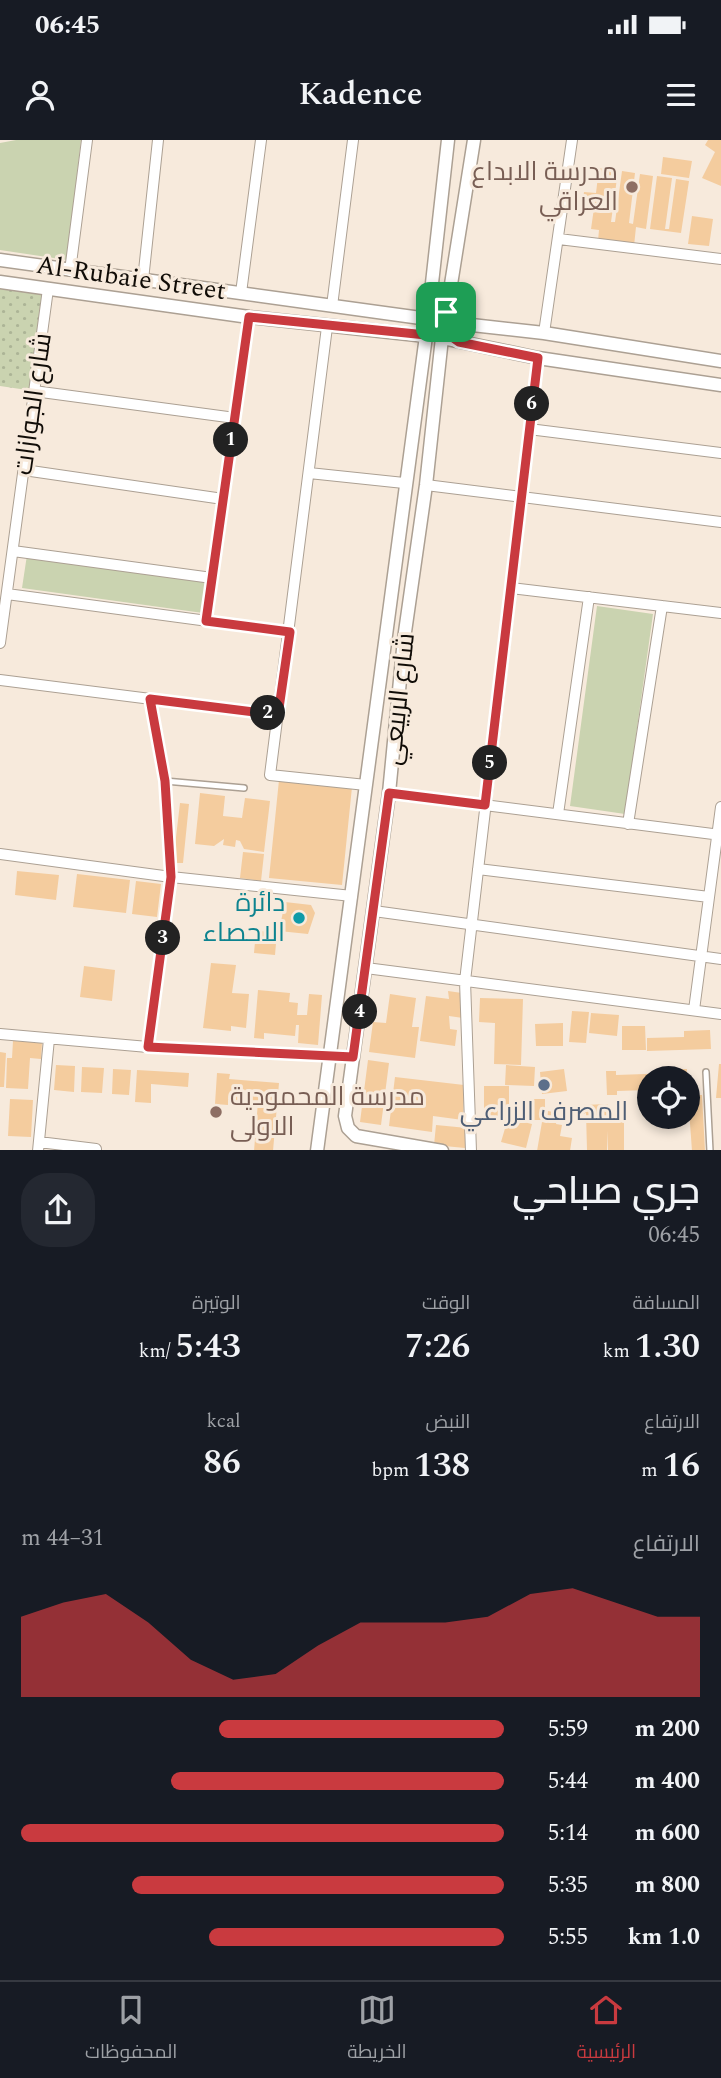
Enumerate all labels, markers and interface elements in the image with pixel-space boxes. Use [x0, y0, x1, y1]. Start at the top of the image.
text: 06:45 [35, 5, 100, 45]
text: Kadence [298, 70, 423, 119]
icon: person [21, 76, 59, 114]
icon: menu [662, 76, 700, 114]
place label: مدرسة الابداع العراقي [472, 152, 618, 222]
marker: مدرسة الابداع العراقي [624, 179, 640, 195]
street label: Al-Rubaie Street [34, 245, 228, 311]
pin [416, 282, 476, 342]
icon: arrive [427, 293, 465, 331]
street label: شارع الجوازات [3, 330, 63, 478]
pin: 6 [514, 386, 550, 422]
text: 6 [526, 389, 537, 418]
pin: 1 [214, 422, 248, 458]
text: 1 [225, 425, 236, 454]
street label: شارع الربيعي [372, 631, 426, 767]
pin: 2 [250, 696, 286, 730]
text: 2 [262, 698, 273, 727]
pin: 5 [472, 746, 508, 780]
text: 5 [484, 748, 495, 777]
place label: دائرة الاحصاء [203, 883, 285, 953]
marker: دائرة الاحصاء [291, 910, 307, 926]
pin: 3 [146, 920, 180, 956]
text: 3 [157, 923, 168, 952]
pin: 4 [342, 994, 378, 1030]
text: 4 [354, 997, 365, 1026]
map controls [637, 1066, 700, 1129]
button: locate [637, 1066, 700, 1129]
place label: مدرسة المحمودية الاولى [230, 1077, 425, 1147]
marker: المصرف الزراعي [536, 1077, 552, 1093]
place label: المصرف الزراعي [460, 1092, 628, 1132]
marker: مدرسة المحمودية الاولى [208, 1104, 224, 1120]
text: جري صباحي [512, 1163, 700, 1221]
button: share [21, 1173, 95, 1247]
text: 06:45 [648, 1218, 700, 1253]
text: الوتيرة [192, 1289, 241, 1318]
text: الوقت [422, 1289, 470, 1318]
text: المسافة [632, 1289, 700, 1318]
text: 5:43 [175, 1320, 241, 1373]
text: 7:26 [405, 1320, 470, 1373]
text: 1.30 [635, 1320, 700, 1373]
text: /km [139, 1337, 175, 1366]
text: km [603, 1337, 635, 1366]
text: kcal [207, 1407, 241, 1436]
text: النبض [426, 1408, 470, 1437]
text: الارتفاع [644, 1408, 700, 1437]
text: 86 [203, 1436, 241, 1489]
text: 138 [414, 1439, 470, 1492]
text: 16 [662, 1439, 700, 1492]
text: bpm [372, 1456, 414, 1485]
text: m [641, 1456, 662, 1485]
text: 31–44 m [21, 1521, 104, 1556]
text: الارتفاع [633, 1527, 700, 1562]
text: 5:59 [548, 1712, 588, 1747]
text: 200 m [635, 1712, 700, 1747]
text: 5:44 [548, 1764, 588, 1799]
text: 400 m [635, 1764, 700, 1799]
text: 5:14 [548, 1816, 588, 1851]
text: 600 m [635, 1816, 700, 1851]
text: 5:35 [548, 1868, 588, 1903]
text: 800 m [635, 1868, 700, 1903]
text: 5:55 [548, 1920, 588, 1955]
text: 1.0 km [628, 1920, 700, 1955]
tab: المحفوظات [85, 1991, 177, 2069]
tab: الخريطة [347, 1991, 407, 2069]
tab: الرئيسية [576, 1991, 636, 2069]

